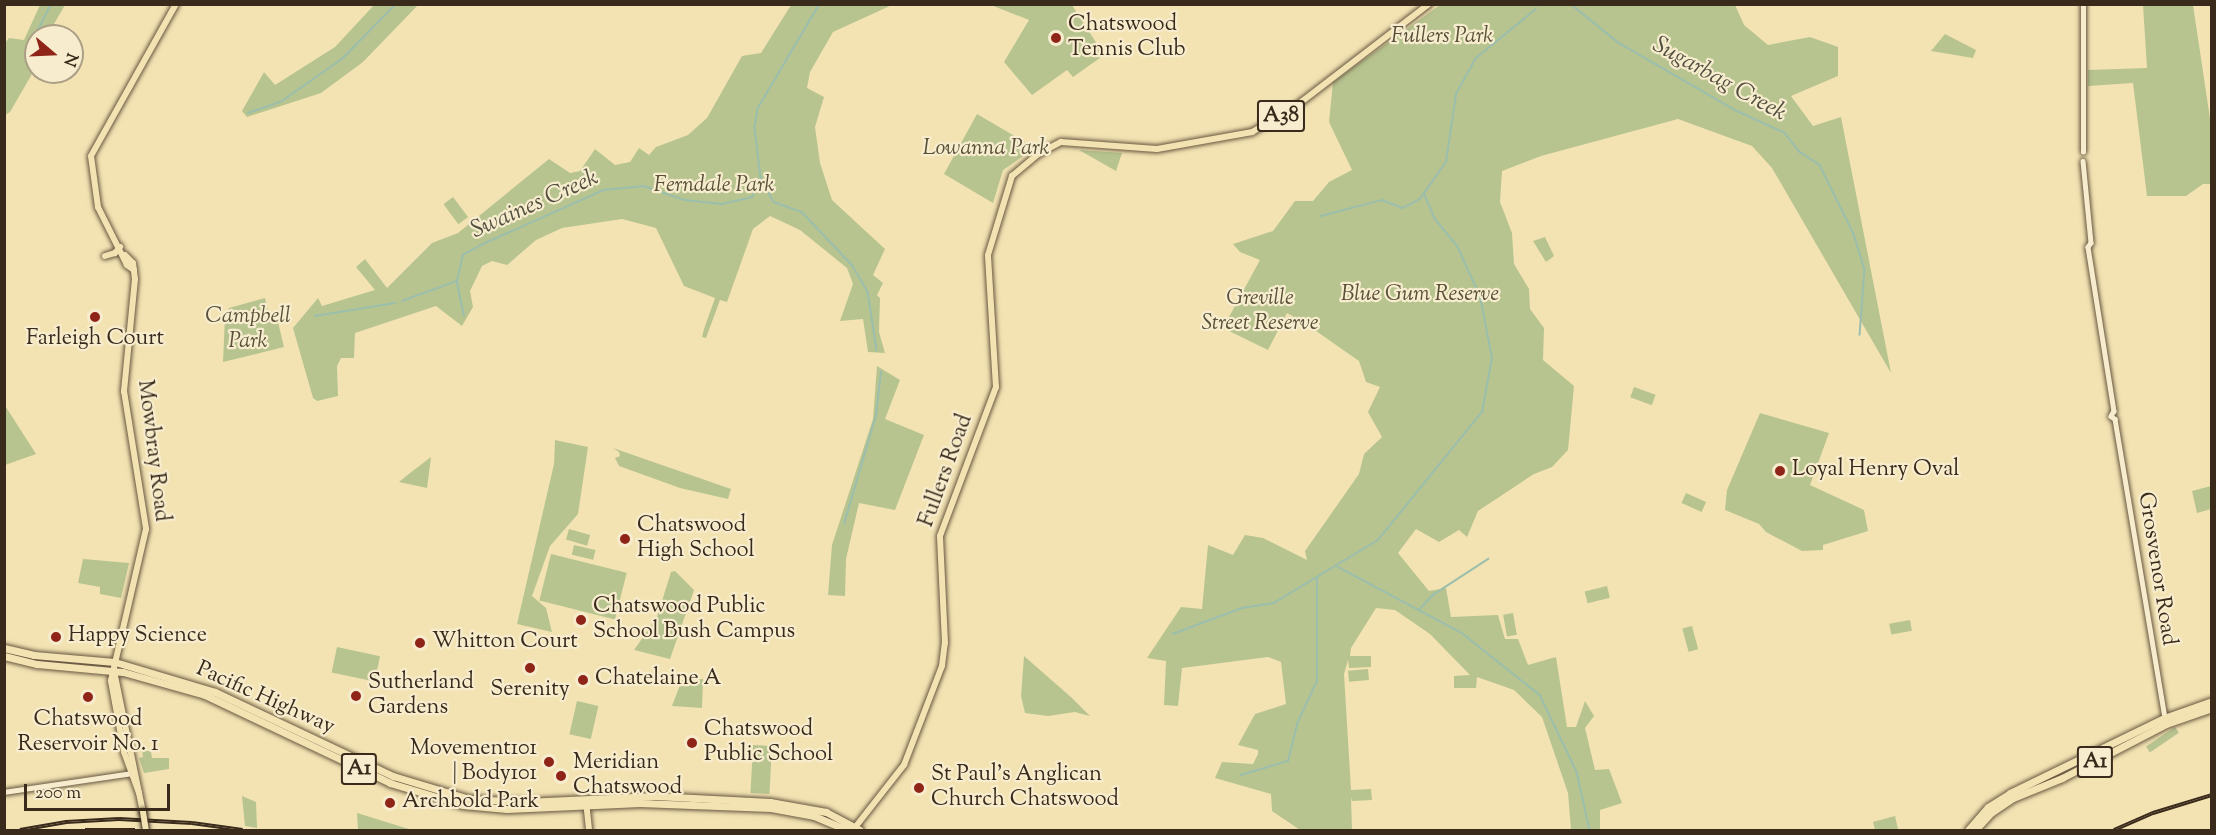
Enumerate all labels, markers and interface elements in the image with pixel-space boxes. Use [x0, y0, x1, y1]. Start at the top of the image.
place label: Chatswood Tennis Club [1068, 12, 1186, 63]
north arrow [24, 24, 84, 84]
park label: Fullers Park [1391, 25, 1493, 51]
marker: Chatswood Tennis Club [1049, 31, 1063, 45]
water label: Sugarbag Creek [1647, 31, 1791, 129]
text: N [57, 50, 83, 69]
road number: A38 [1256, 98, 1306, 134]
park label: Lowanna Park [923, 137, 1049, 163]
water label: Swaines Creek [467, 164, 603, 246]
park label: Ferndale Park [654, 174, 774, 200]
park label: Blue Gum Reserve [1341, 283, 1499, 309]
park label: Greville Street Reserve [1201, 286, 1319, 338]
park label: Campbell Park [205, 304, 291, 356]
marker: Farleigh Court [88, 310, 102, 324]
place label: Farleigh Court [26, 327, 164, 353]
street label: Mowbray Road [130, 379, 174, 523]
street label: Fullers Road [914, 411, 980, 531]
place label: Loyal Henry Oval [1792, 458, 1959, 484]
marker: Loyal Henry Oval [1773, 464, 1787, 478]
street label: Grosvenor Road [2131, 490, 2181, 648]
place label: Chatswood High School [637, 513, 755, 564]
marker: Chatswood High School [618, 532, 632, 546]
place label: Chatswood Public School Bush Campus [593, 594, 795, 646]
marker: Chatswood Public School Bush Campus [574, 613, 588, 627]
place label: Happy Science [68, 624, 207, 650]
marker: Happy Science [49, 630, 63, 644]
place label: Whitton Court [432, 630, 578, 656]
marker: Whitton Court [413, 636, 427, 650]
street label: Pacific Highway [192, 657, 338, 741]
marker: Serenity [523, 661, 537, 675]
place label: Chatelaine A [595, 667, 721, 693]
place label: Sutherland Gardens [368, 670, 474, 722]
marker: Chatelaine A [576, 673, 590, 687]
place label: Serenity [490, 678, 570, 704]
marker: Sutherland Gardens [349, 689, 363, 703]
marker: Chatswood Reservoir No. 1 [81, 690, 95, 704]
place label: Chatswood Reservoir No. 1 [18, 707, 158, 758]
place label: Chatswood Public School [704, 717, 833, 768]
place label: Movement101 | Body101 [410, 736, 537, 788]
marker: Chatswood Public School [685, 736, 699, 750]
road number: A1 [2076, 744, 2114, 780]
place label: Meridian Chatswood [573, 750, 682, 802]
road number: A1 [340, 751, 378, 787]
marker: Movement101 | Body101 [542, 755, 556, 769]
place label: St Paul's Anglican Church Chatswood [931, 762, 1119, 813]
marker: Meridian Chatswood [554, 769, 568, 783]
scale bar [27, 772, 172, 810]
text: 200 m [35, 781, 81, 807]
marker: St Paul's Anglican Church Chatswood [912, 781, 926, 795]
place label: Archbold Park [402, 790, 539, 816]
marker: Archbold Park [383, 796, 397, 810]

